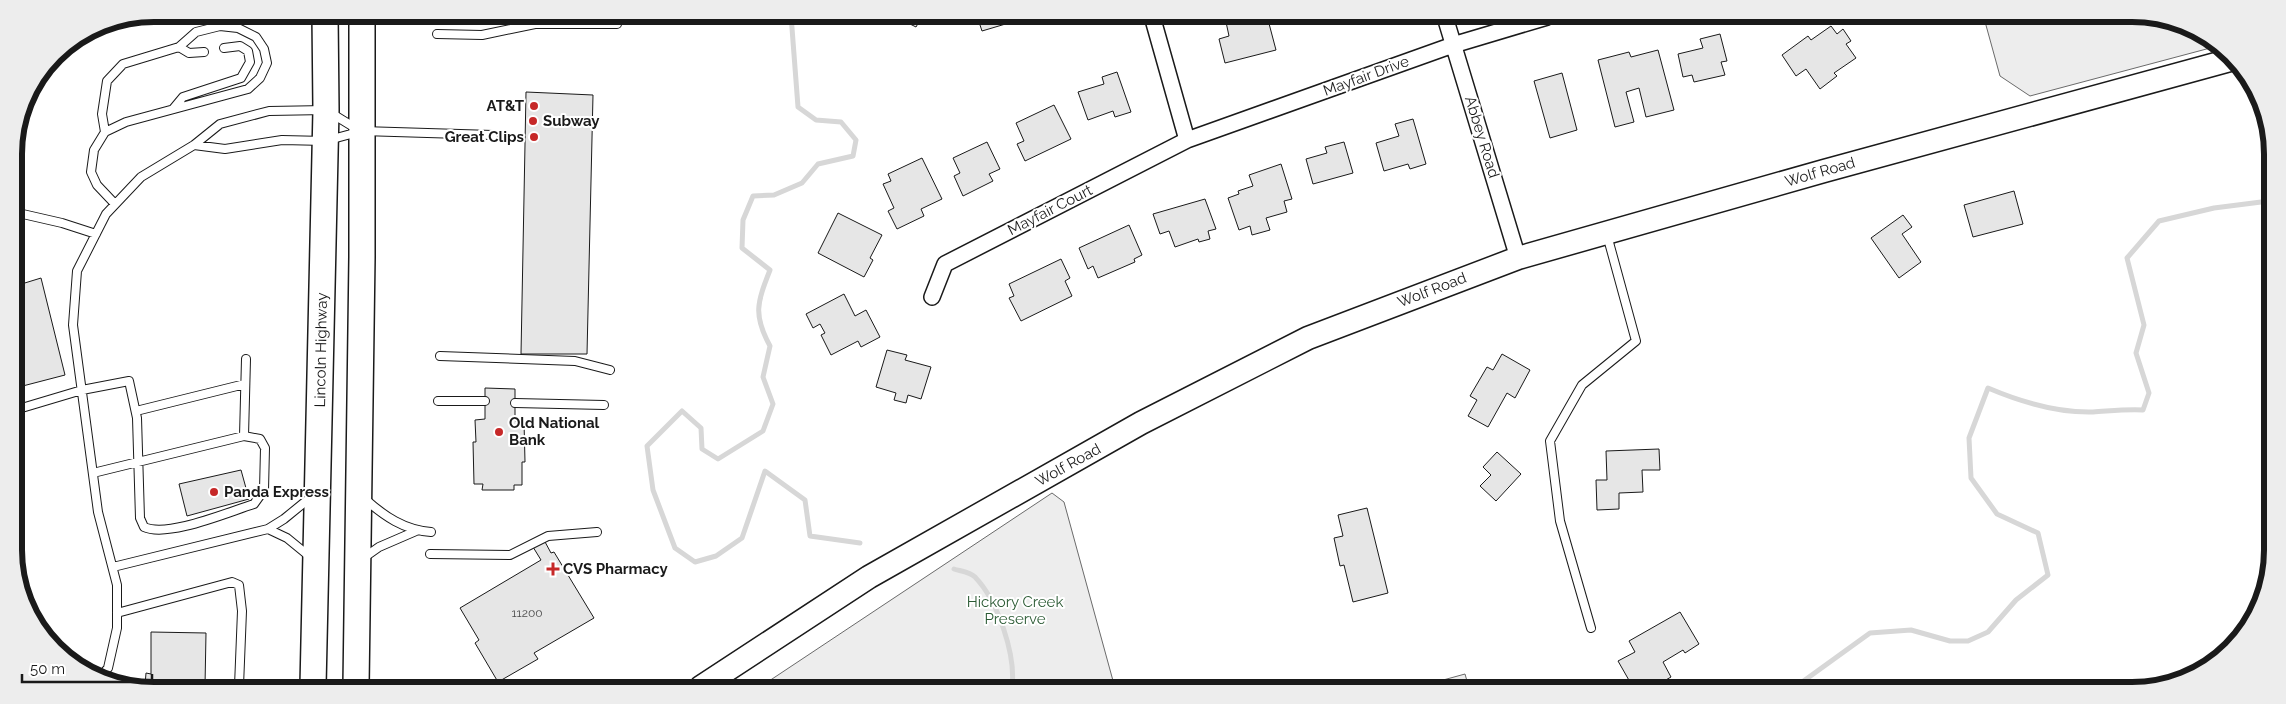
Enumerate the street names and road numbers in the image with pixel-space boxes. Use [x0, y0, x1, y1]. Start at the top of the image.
street label: Mayfair Drive [1321, 52, 1412, 100]
street label: Abbey Road [1461, 94, 1503, 180]
street label: Wolf Road [1783, 153, 1857, 191]
street label: Mayfair Court [1005, 181, 1095, 239]
street label: Wolf Road [1395, 269, 1469, 311]
street label: Lincoln Highway [311, 292, 331, 408]
street label: Wolf Road [1032, 440, 1104, 490]

